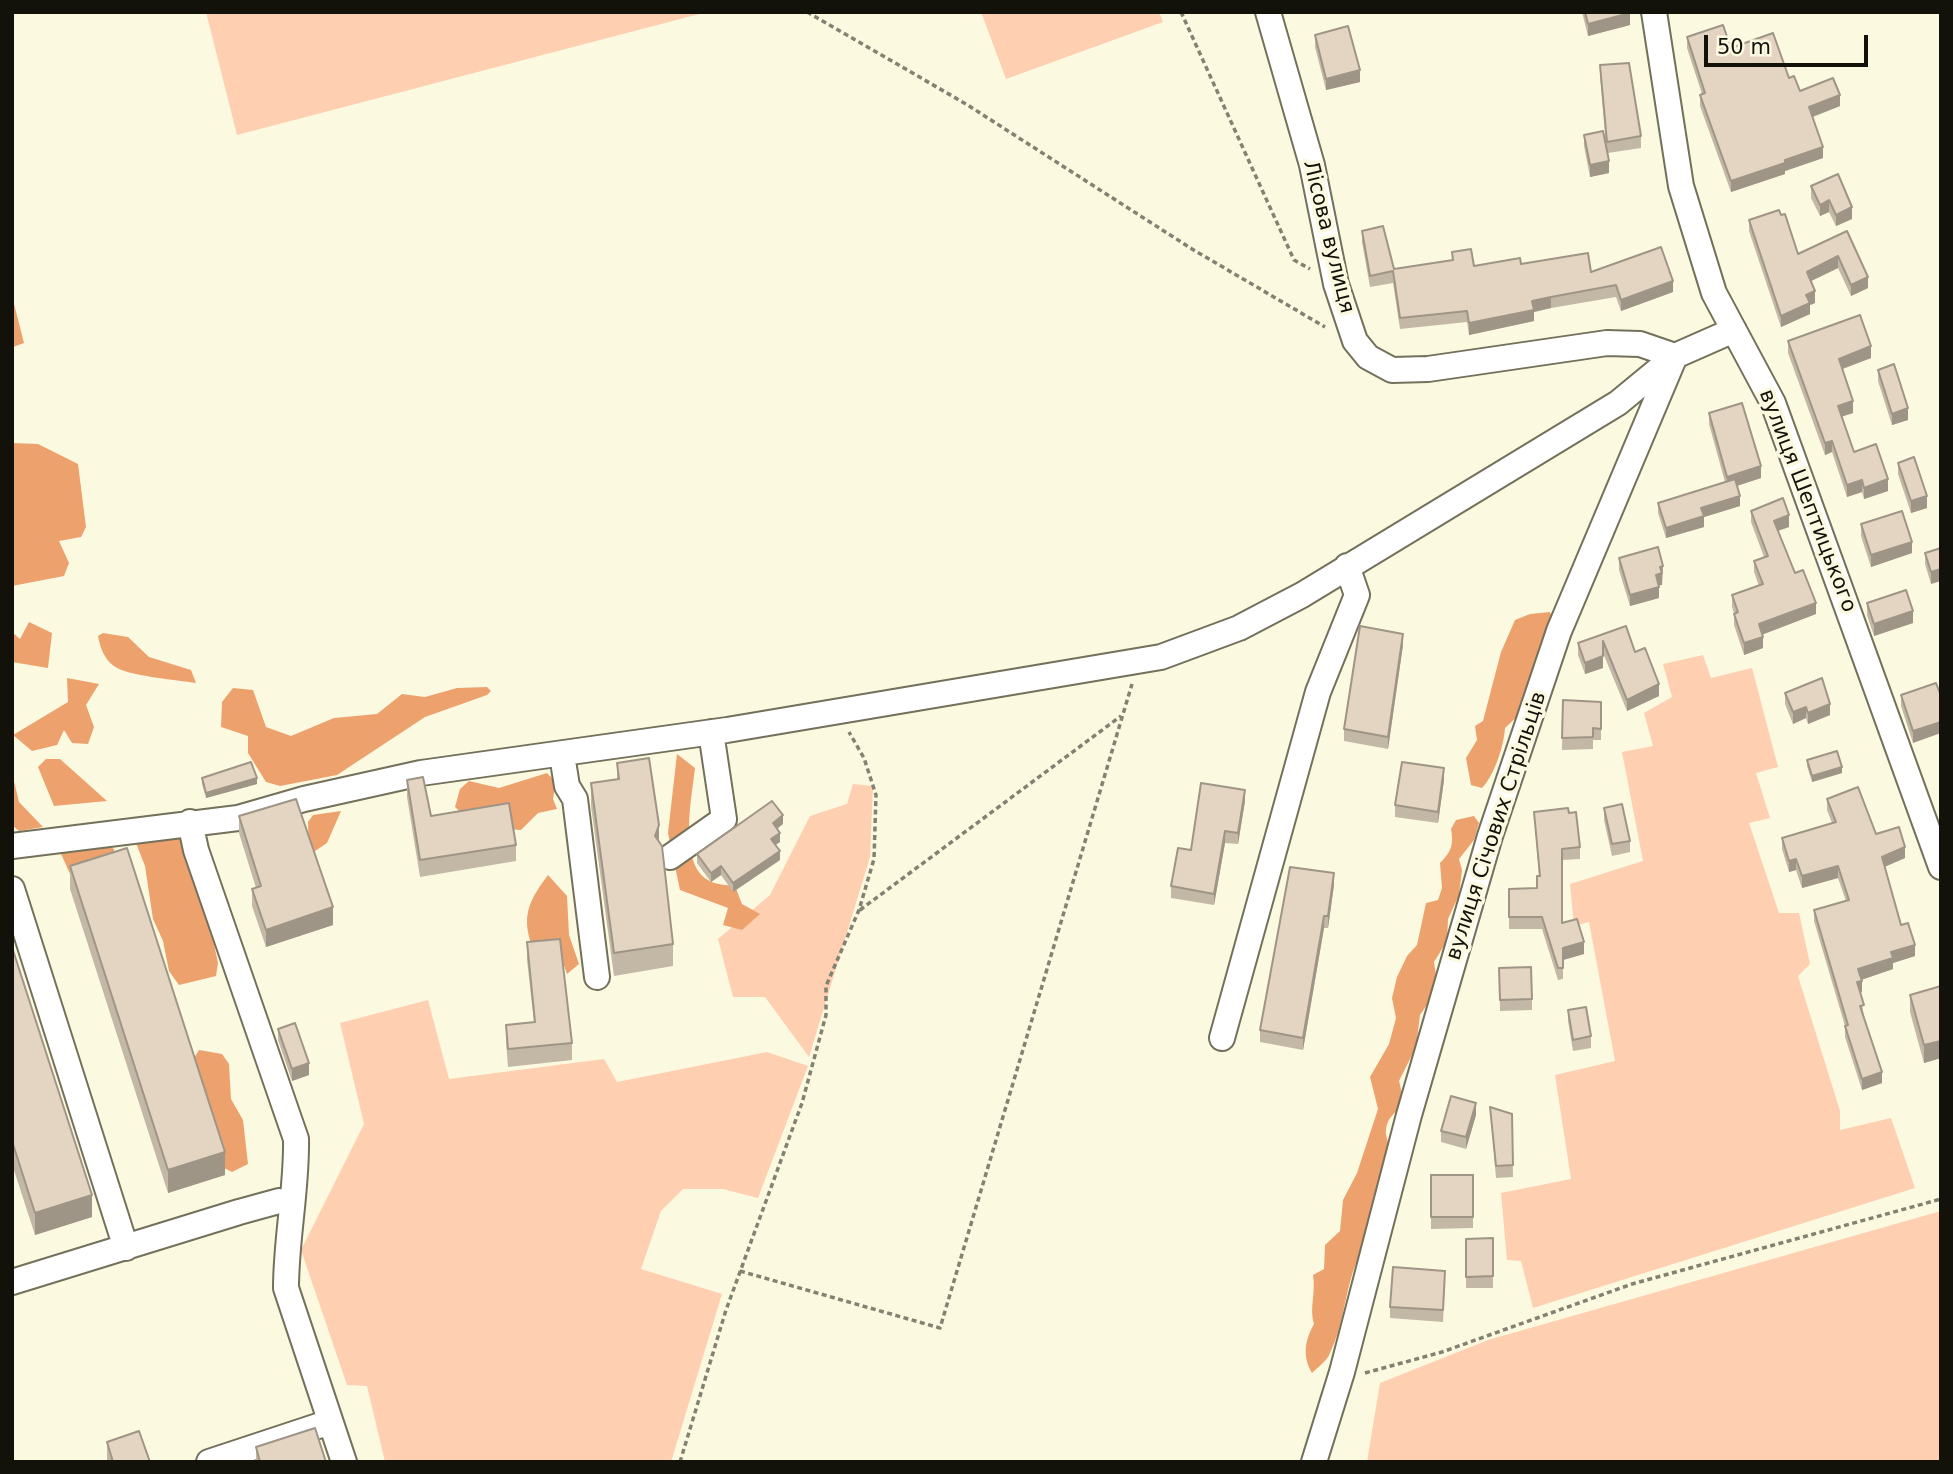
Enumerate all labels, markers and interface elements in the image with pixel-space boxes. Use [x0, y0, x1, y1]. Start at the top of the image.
scale bar [1708, 21, 1872, 65]
text: 50 m [1717, 35, 1771, 59]
street label: Лісова вулиця [1297, 158, 1359, 316]
street label: вулиця Шептицького [1753, 386, 1861, 616]
street label: вулиця Січових Стрільців [1442, 689, 1552, 963]

